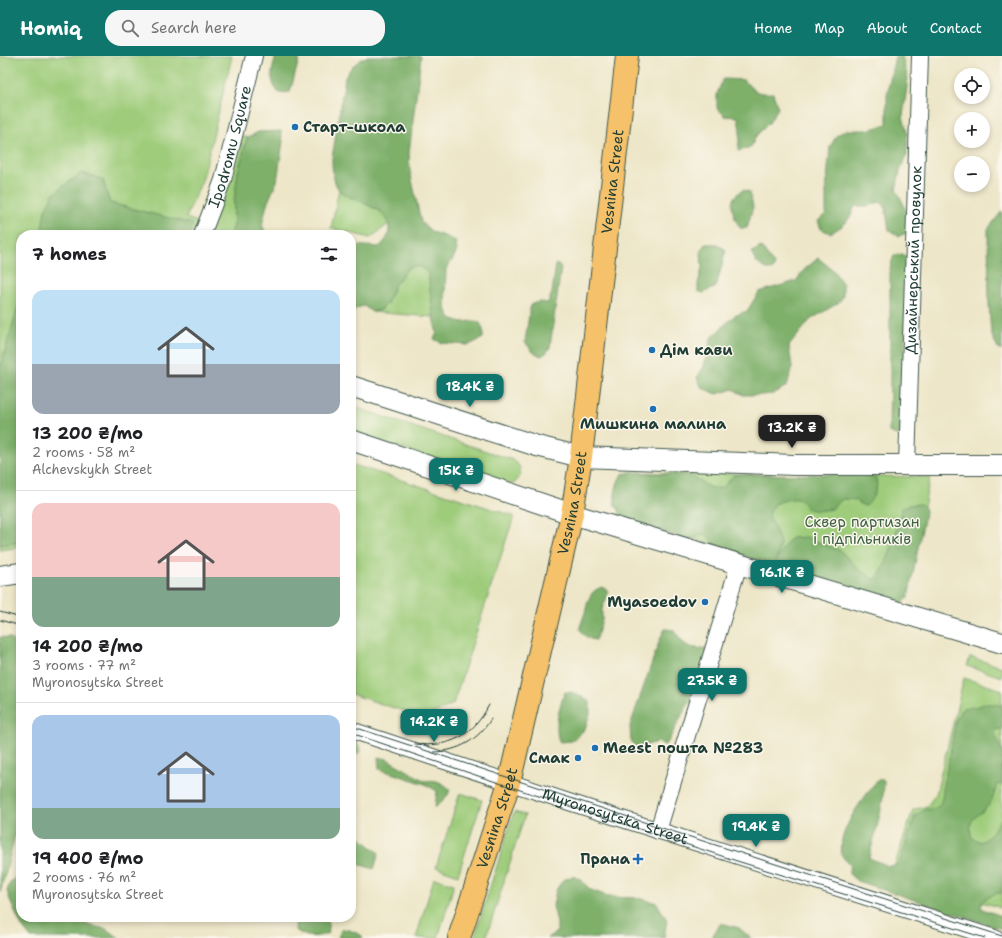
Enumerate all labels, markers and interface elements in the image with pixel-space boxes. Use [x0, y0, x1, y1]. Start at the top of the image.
search box [105, 10, 385, 46]
text: Homiq [20, 16, 81, 41]
icon: search [119, 17, 141, 39]
text: Search here [151, 18, 237, 38]
text: Home [754, 19, 793, 37]
text: Map [815, 19, 845, 37]
text: About [867, 19, 908, 37]
text: Contact [930, 19, 982, 37]
map controls [954, 68, 990, 192]
button: locate [954, 68, 990, 104]
street label: Ipodromu Square [203, 83, 256, 211]
button: + [954, 112, 990, 148]
place label: Старт-школа [303, 117, 406, 137]
marker: Старт-школа [290, 122, 300, 132]
street label: Vesnina Street [597, 128, 629, 235]
button: − [954, 156, 990, 192]
street label: Дизайнерський провулок [901, 165, 927, 355]
text: 7 homes [32, 243, 107, 265]
icon: filters [318, 243, 340, 265]
icon: home [150, 316, 222, 388]
place label: Дім кави [660, 340, 733, 360]
marker: Дім кави [647, 345, 657, 355]
pin: 18.4K ₴ [433, 374, 507, 408]
text: 18.4K ₴ [446, 378, 494, 395]
marker: Мишкина малина [648, 404, 658, 414]
place label: Мишкина малина [580, 414, 727, 434]
pin: 13.2K ₴ [755, 415, 829, 449]
text: 13.2K ₴ [767, 419, 817, 436]
text: 13 200 ₴/mo [32, 422, 143, 444]
text: 2 rooms · 58 m² [32, 444, 135, 461]
street label: Vesnina Street [553, 450, 592, 557]
pin: 15K ₴ [428, 458, 484, 492]
text: Alchevskykh Street [32, 461, 152, 478]
text: 15K ₴ [438, 462, 474, 479]
park label: Сквер партизан і підпільників [804, 512, 920, 549]
icon: home [150, 529, 222, 601]
pin: 16.1K ₴ [745, 560, 819, 594]
text: 16.1K ₴ [759, 564, 805, 581]
place label: Myasoedov [607, 592, 697, 612]
marker: Myasoedov [700, 597, 710, 607]
text: 14 200 ₴/mo [32, 635, 143, 657]
text: 3 rooms · 77 m² [32, 657, 136, 674]
pin: 27.5K ₴ [675, 668, 749, 702]
text: 27.5K ₴ [687, 672, 737, 689]
text: Myronosytska Street [32, 674, 164, 691]
pin: 14.2K ₴ [397, 709, 471, 743]
text: 14.2K ₴ [410, 713, 458, 730]
place label: Meest пошта №283 [603, 738, 763, 758]
icon: home [150, 741, 222, 813]
marker: Meest пошта №283 [590, 743, 600, 753]
place label: Смак [529, 748, 571, 768]
marker: Смак [573, 753, 583, 763]
street label: Vesnina Street [472, 765, 522, 871]
street label: Myronosytska Street [540, 784, 691, 849]
pin: 19.4K ₴ [719, 814, 793, 848]
text: 19.4K ₴ [732, 818, 780, 835]
text: 19 400 ₴/mo [32, 847, 144, 869]
place label: Прана [580, 849, 631, 869]
marker: Прана [633, 854, 643, 864]
text: 2 rooms · 76 m² [32, 869, 136, 886]
text: Myronosytska Street [32, 886, 164, 903]

